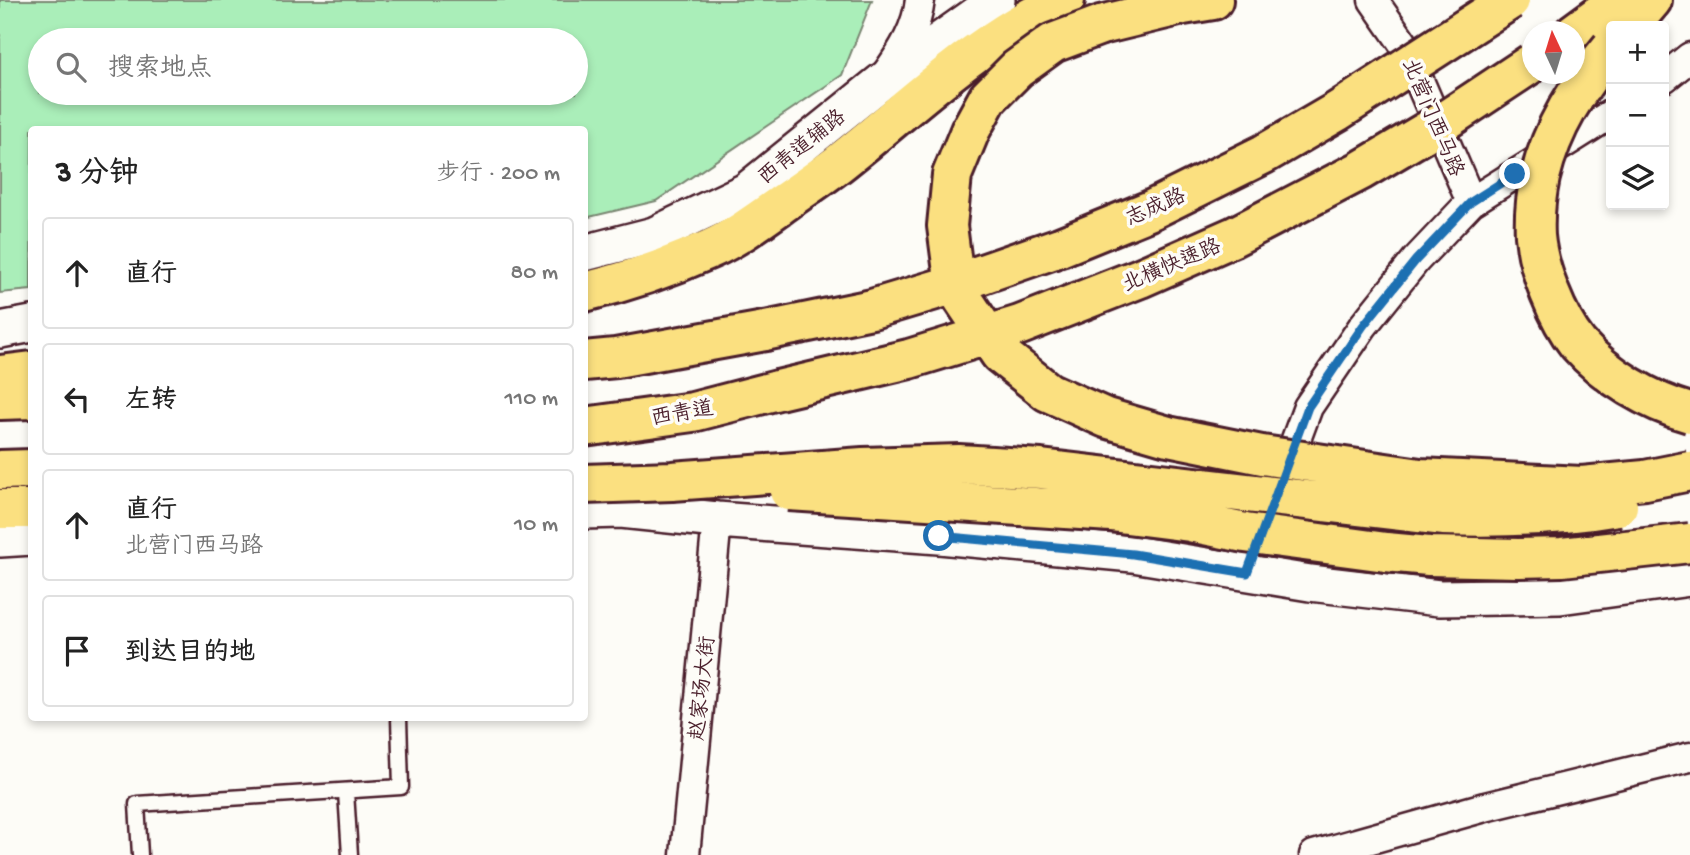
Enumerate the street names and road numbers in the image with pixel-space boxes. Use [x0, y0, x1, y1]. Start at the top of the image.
street label: 北营门西马路 [1395, 55, 1469, 181]
street label: 西青道辅路 [753, 104, 852, 191]
street label: 志成路 [1122, 183, 1190, 233]
street label: 北横快速路 [1118, 233, 1226, 299]
street label: 西青道 [649, 396, 716, 433]
street label: 赵家场大街 [686, 635, 722, 742]

